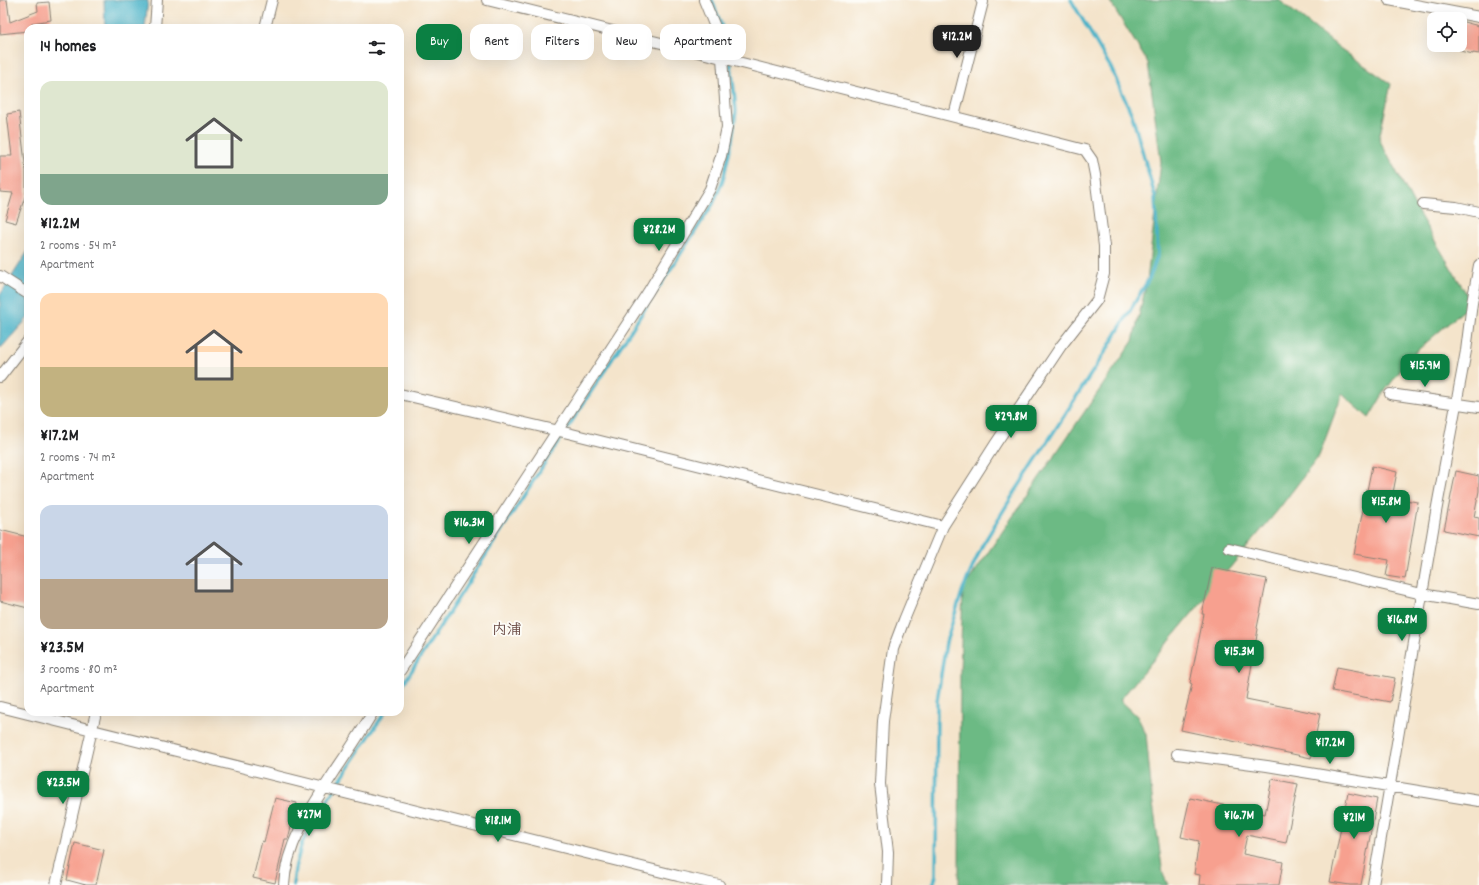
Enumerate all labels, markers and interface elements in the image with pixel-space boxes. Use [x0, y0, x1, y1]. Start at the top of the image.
map controls [1427, 12, 1467, 52]
button: locate [1427, 12, 1467, 52]
chip: Buy [416, 24, 462, 60]
chip: Rent [470, 24, 523, 60]
chip: Filters [531, 24, 594, 60]
chip: New [602, 24, 652, 60]
chip: Apartment [660, 24, 746, 60]
pin: ¥12.2M [924, 25, 990, 59]
text: ¥12.2M [942, 28, 972, 47]
text: 14 homes [40, 36, 96, 60]
icon: filters [366, 37, 388, 59]
icon: home [178, 107, 250, 179]
text: ¥12.2M [40, 213, 80, 237]
pin: ¥28.2M [626, 218, 692, 252]
text: ¥28.2M [643, 221, 675, 240]
text: 2 rooms · 54 m² [40, 237, 116, 256]
text: Apartment [40, 256, 94, 275]
icon: home [178, 319, 250, 391]
pin: ¥15.9M [1392, 354, 1458, 388]
text: ¥15.9M [1410, 357, 1440, 376]
pin: ¥29.8M [978, 405, 1044, 439]
text: ¥29.8M [995, 408, 1027, 427]
text: ¥17.2M [40, 425, 79, 449]
text: 2 rooms · 74 m² [40, 449, 115, 468]
text: Apartment [40, 468, 94, 487]
pin: ¥15.8M [1353, 490, 1419, 524]
text: ¥15.8M [1371, 493, 1401, 512]
pin: ¥16.3M [436, 511, 502, 545]
text: ¥16.3M [453, 514, 485, 533]
icon: home [178, 531, 250, 603]
pin: ¥16.8M [1369, 608, 1435, 642]
text: ¥16.8M [1387, 611, 1417, 630]
district label: 内浦 [492, 620, 522, 642]
text: ¥23.5M [40, 637, 84, 661]
pin: ¥15.3M [1206, 640, 1272, 674]
text: ¥15.3M [1224, 643, 1254, 662]
text: 3 rooms · 80 m² [40, 661, 117, 680]
text: Apartment [40, 680, 94, 699]
pin: ¥17.2M [1297, 731, 1363, 765]
text: ¥17.2M [1315, 734, 1345, 753]
pin: ¥23.5M [30, 771, 96, 805]
text: ¥23.5M [46, 774, 80, 793]
pin: ¥27M [285, 803, 333, 837]
pin: ¥16.7M [1206, 804, 1272, 838]
text: ¥27M [297, 806, 321, 825]
pin: ¥21M [1330, 806, 1378, 840]
text: ¥16.7M [1224, 807, 1254, 826]
pin: ¥18.1M [465, 809, 531, 843]
text: ¥21M [1343, 809, 1365, 828]
text: ¥18.1M [485, 812, 511, 831]

